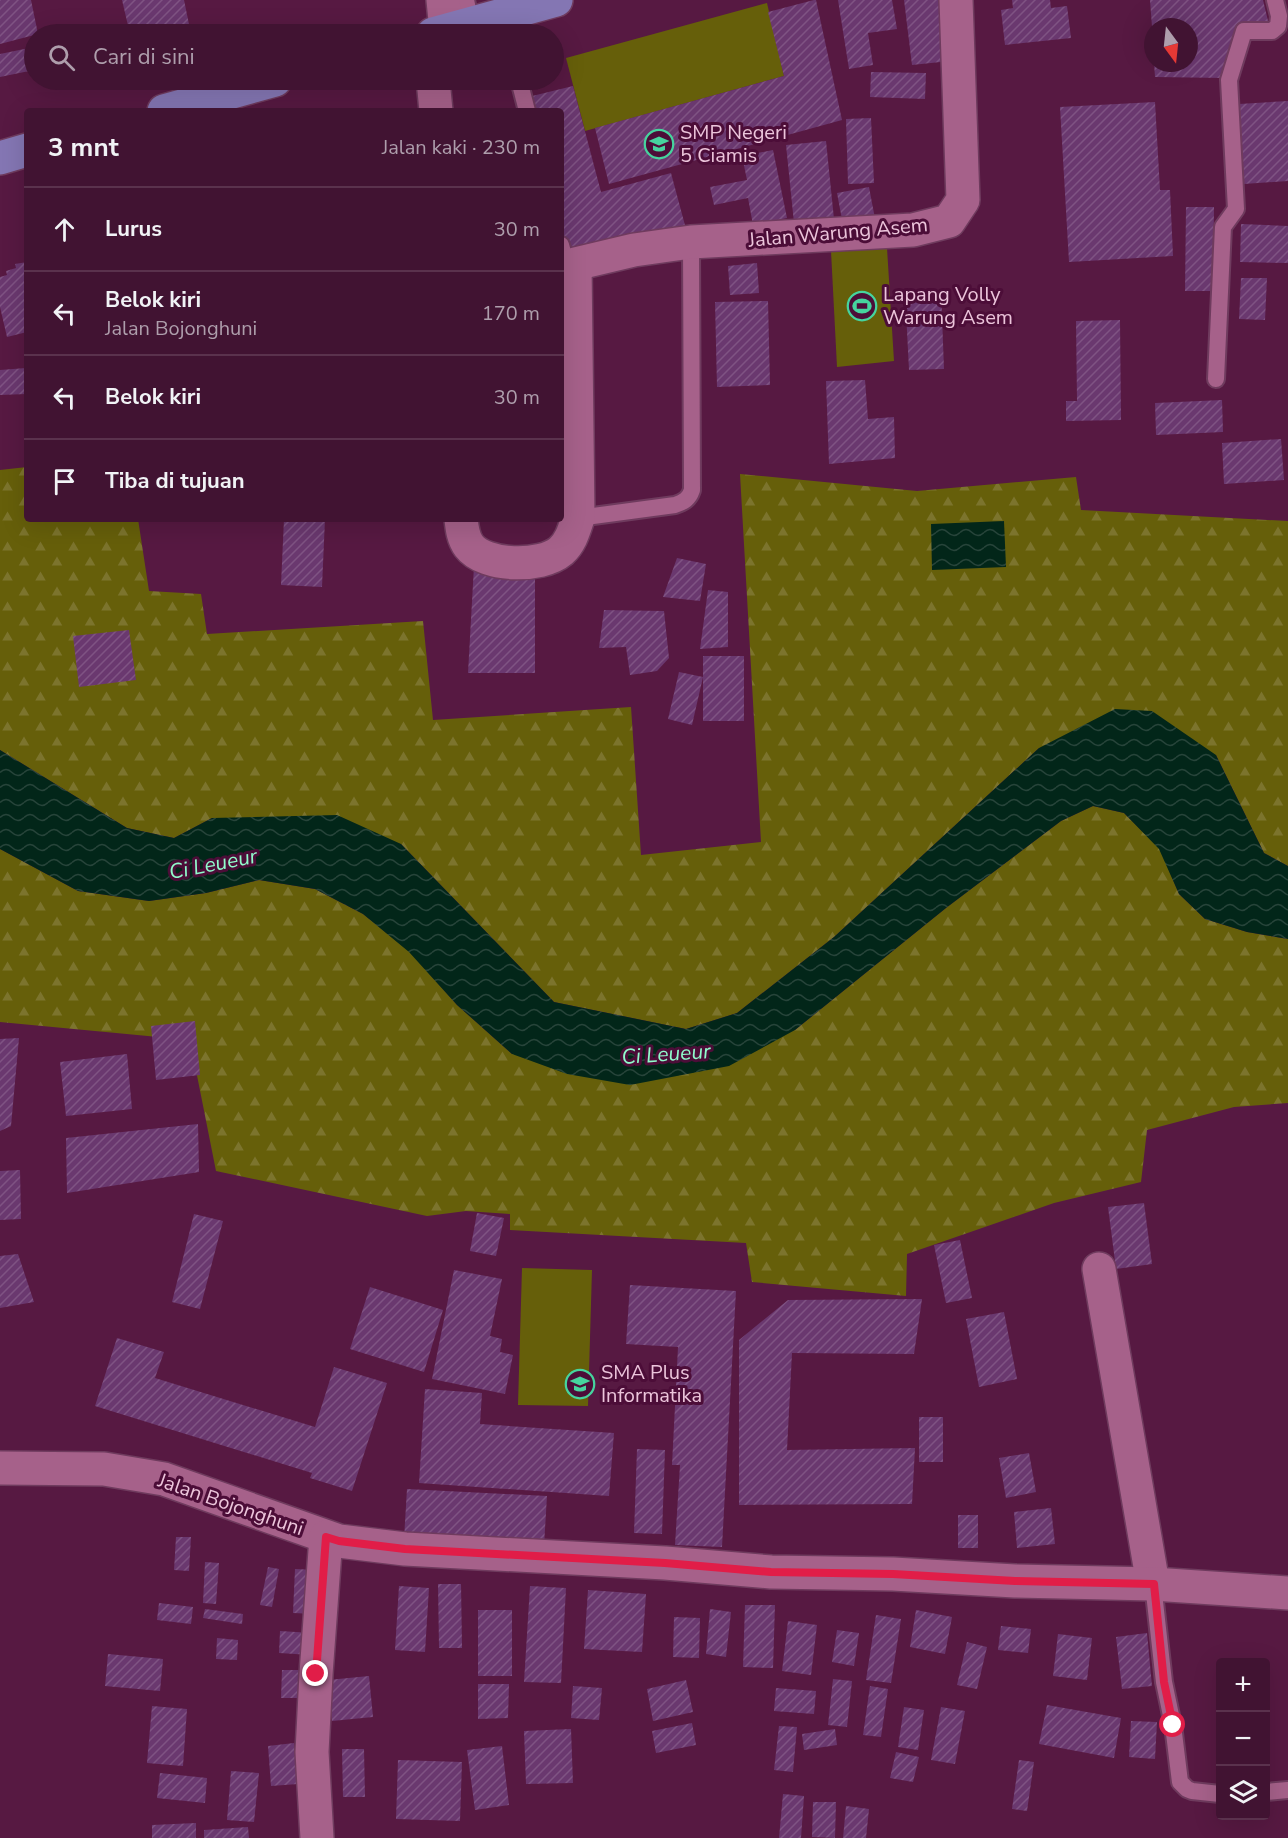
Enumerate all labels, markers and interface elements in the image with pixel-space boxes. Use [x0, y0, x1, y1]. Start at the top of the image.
north arrow [1144, 18, 1198, 72]
search box [24, 24, 564, 90]
icon: search [45, 41, 78, 74]
text: Cari di sini [93, 42, 195, 72]
place label: SMP Negeri 5 Ciamis [680, 119, 787, 169]
school or university icon: SMP Negeri 5 Ciamis [643, 128, 675, 160]
text: 3 mnt [48, 130, 119, 165]
text: Jalan kaki · 230 m [382, 134, 540, 161]
street label: Jalan Warung Asem [746, 211, 929, 254]
icon: ahead [48, 213, 81, 246]
text: Lurus [105, 214, 162, 244]
text: 30 m [494, 216, 540, 243]
place label: Lapang Volly Warung Asem [883, 281, 1013, 331]
text: Belok kiri [105, 285, 201, 315]
sports icon: Lapang Volly Warung Asem [846, 290, 878, 322]
icon: left [48, 297, 81, 330]
text: 170 m [482, 300, 540, 327]
text: Jalan Bojonghuni [105, 315, 257, 342]
icon: left [48, 381, 81, 414]
text: Belok kiri [105, 382, 201, 412]
text: 30 m [494, 384, 540, 411]
icon: arrive [48, 465, 81, 498]
text: Tiba di tujuan [105, 466, 245, 496]
water label: Ci Leueur [167, 842, 260, 886]
water label: Ci Leueur [621, 1037, 712, 1071]
place label: SMA Plus Informatika [601, 1359, 702, 1409]
school or university icon: SMA Plus Informatika [564, 1368, 596, 1400]
street label: Jalan Bojonghuni [154, 1467, 307, 1542]
map controls [1216, 1658, 1270, 1820]
button: + [1216, 1658, 1270, 1712]
route end [302, 1660, 328, 1686]
route start [1159, 1711, 1185, 1737]
button: − [1216, 1712, 1270, 1766]
button: layers [1216, 1766, 1270, 1820]

